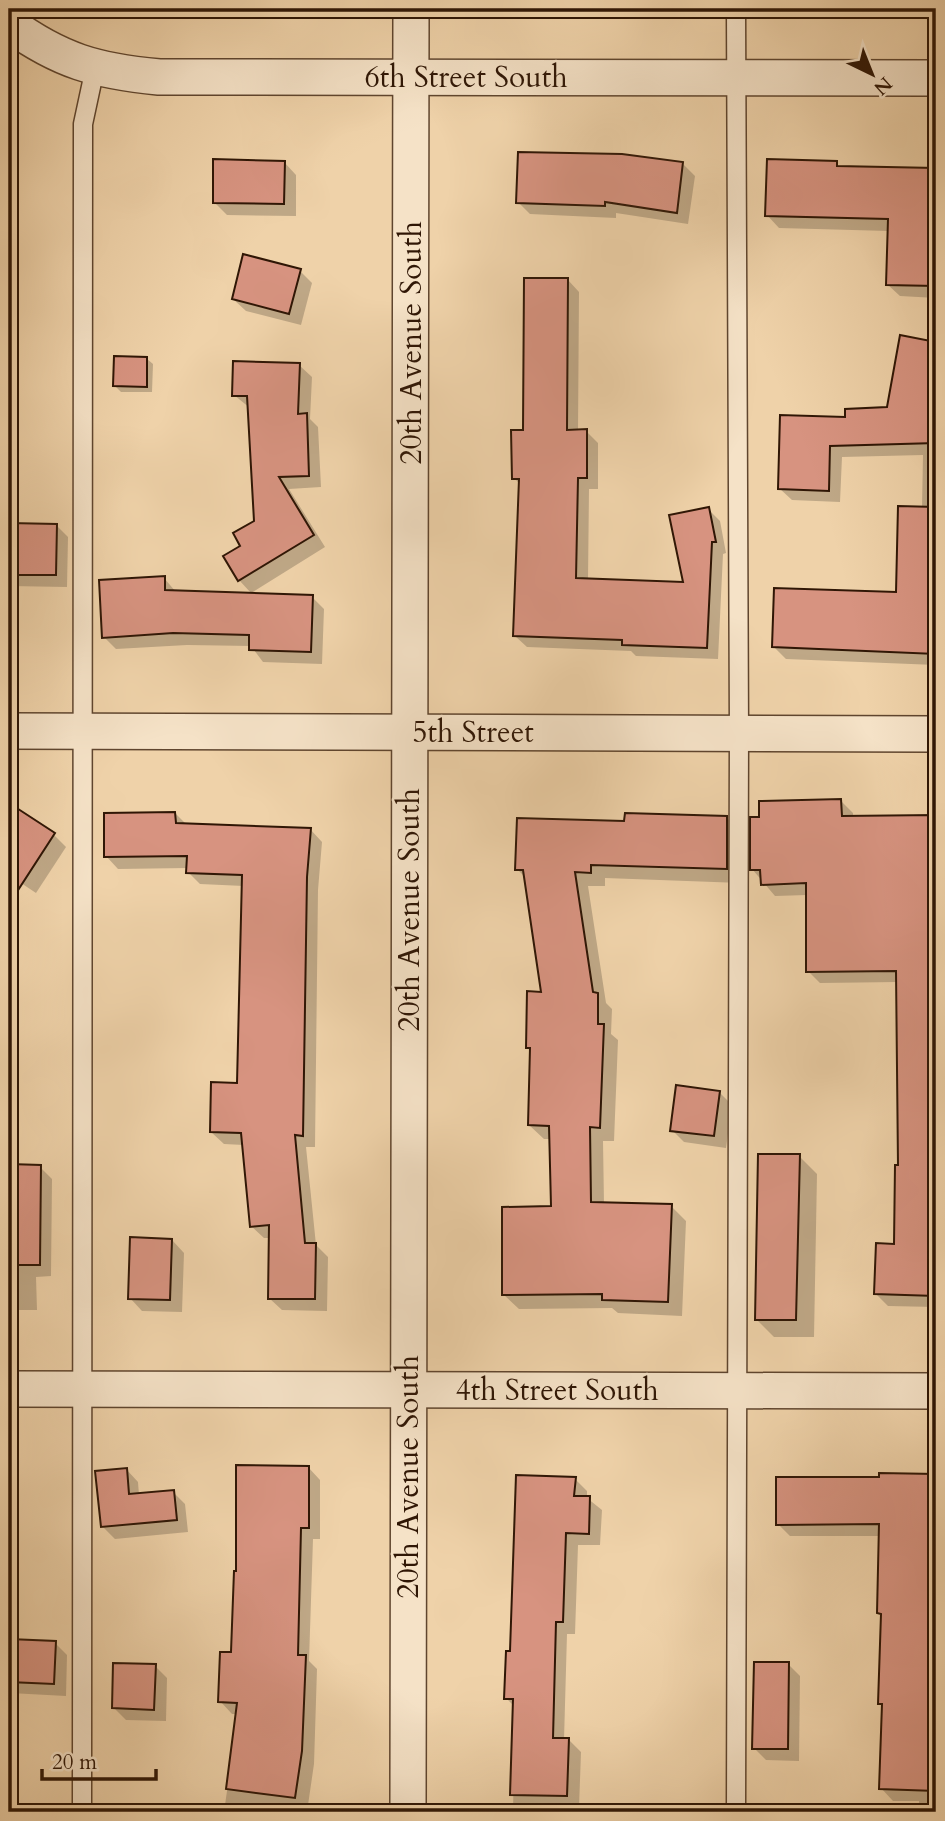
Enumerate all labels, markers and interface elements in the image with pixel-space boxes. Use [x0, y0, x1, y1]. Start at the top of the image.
north arrow [836, 38, 906, 108]
street label: 6th Street South [364, 57, 568, 98]
text: N [868, 71, 898, 101]
street label: 20th Avenue South [391, 221, 432, 465]
street label: 5th Street [412, 712, 534, 753]
street label: 20th Avenue South [389, 788, 430, 1032]
street label: 20th Avenue South [388, 1355, 429, 1599]
street label: 4th Street South [455, 1370, 659, 1411]
scale bar [42, 1737, 156, 1781]
text: 20 m [52, 1748, 97, 1777]

